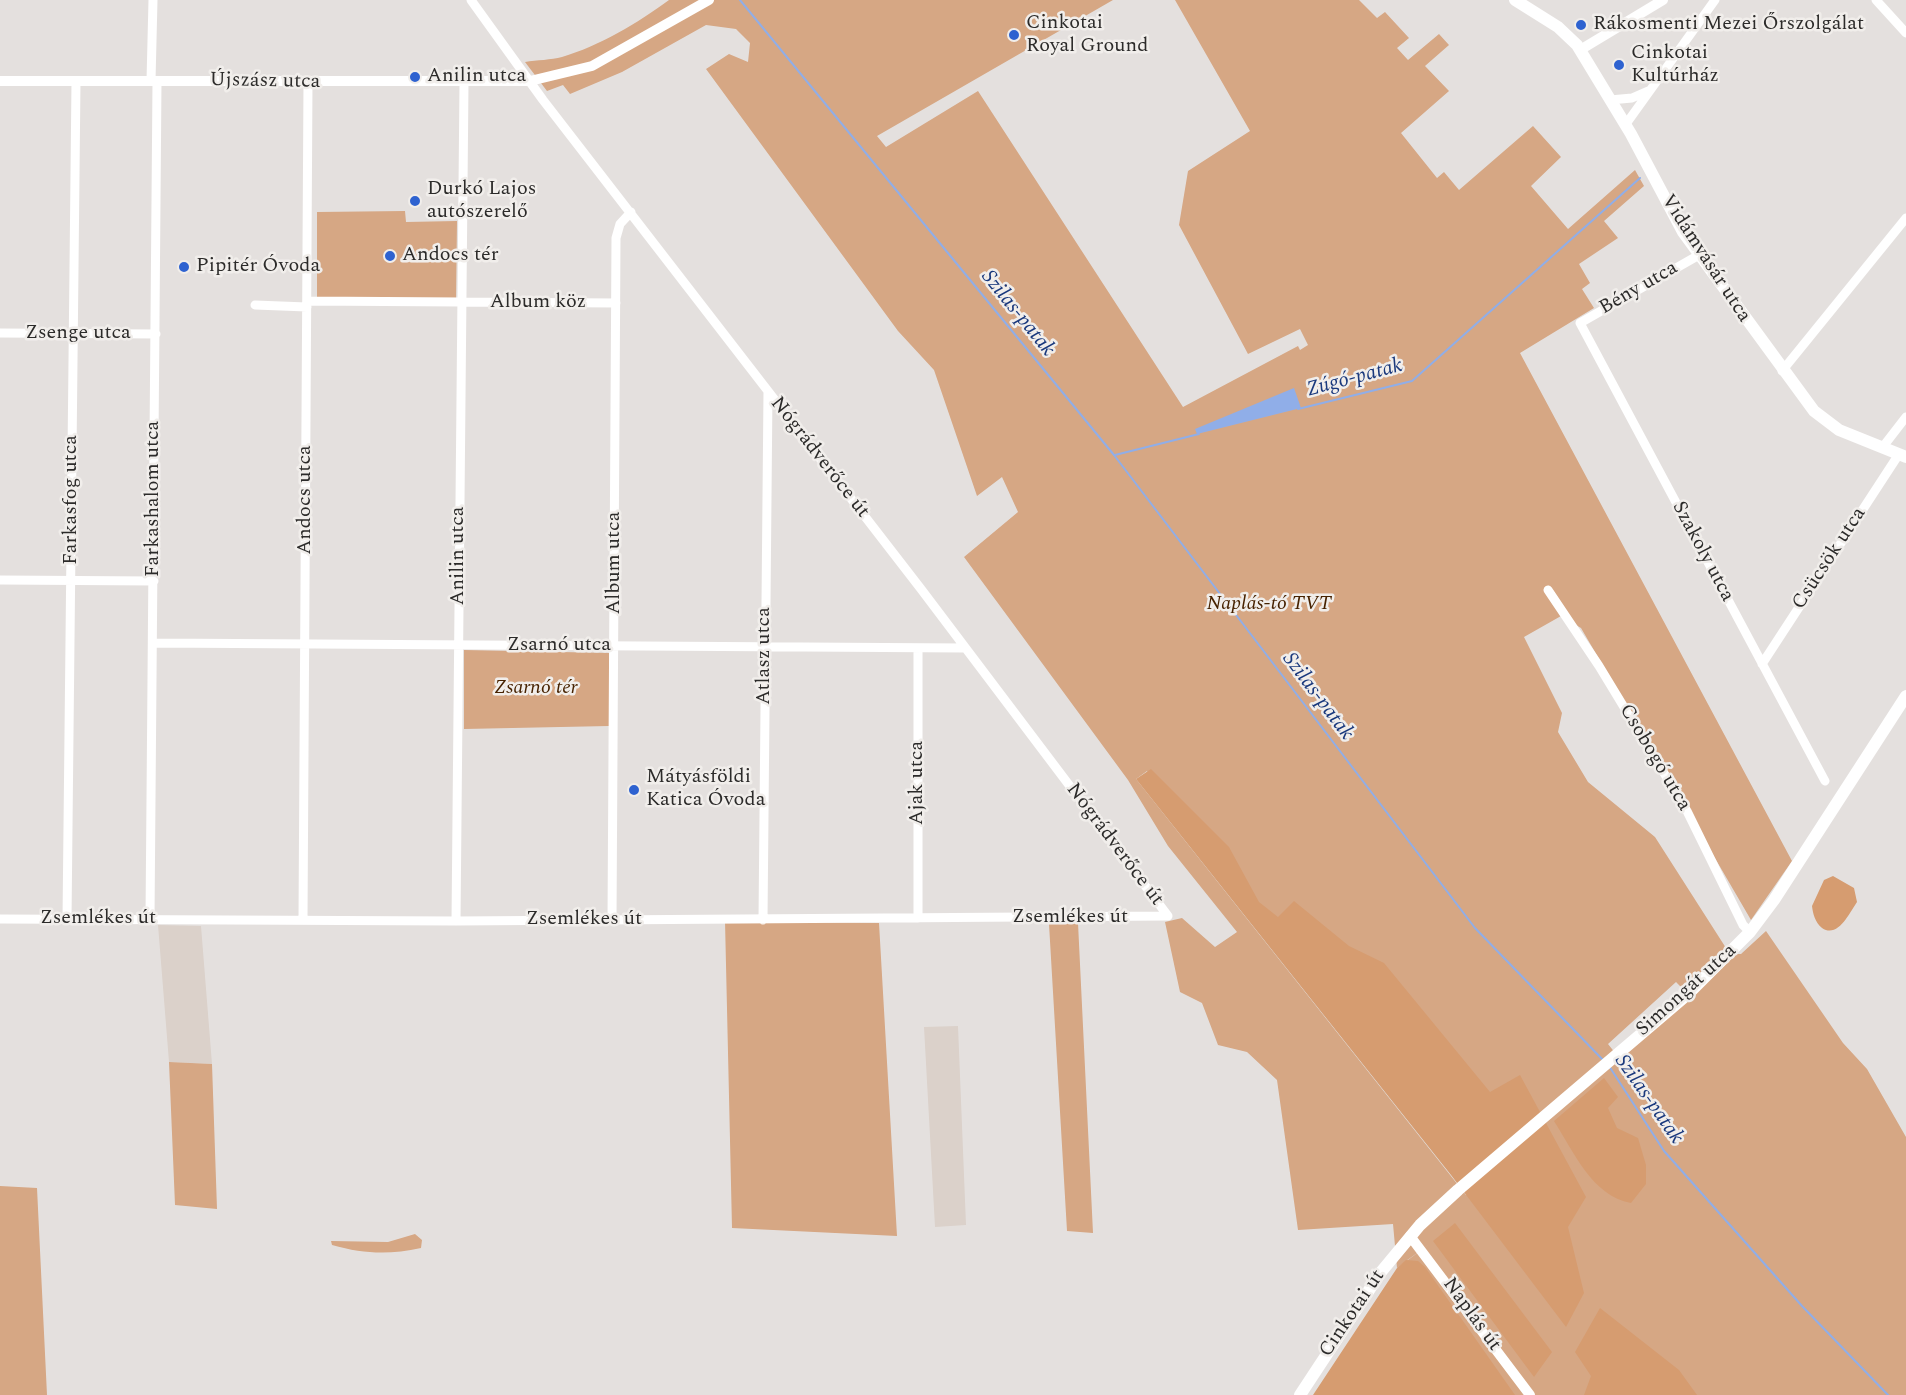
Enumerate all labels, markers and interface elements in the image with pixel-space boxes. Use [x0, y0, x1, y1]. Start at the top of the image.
place label: Cinkotai Royal Ground [1026, 12, 1148, 59]
place label: Rákosmenti Mezei Őrszolgálat [1593, 13, 1864, 37]
marker: Rákosmenti Mezei Őrszolgálat [1574, 18, 1588, 32]
marker: Cinkotai Royal Ground [1007, 28, 1021, 42]
place label: Cinkotai Kultúrház [1631, 42, 1719, 89]
marker: Cinkotai Kultúrház [1612, 58, 1626, 72]
place label: Anilin utca [427, 65, 526, 89]
street label: Újszász utca [209, 69, 321, 95]
marker: Anilin utca [408, 70, 422, 84]
place label: Durkó Lajos autószerelő [427, 178, 536, 225]
street label: Vidámvásár utca [1655, 191, 1755, 327]
marker: Durkó Lajos autószerelő [408, 194, 422, 208]
place label: Andocs tér [402, 244, 499, 268]
marker: Andocs tér [383, 249, 397, 263]
place label: Pipitér Óvoda [196, 255, 320, 279]
street label: Bény utca [1595, 257, 1683, 321]
marker: Pipitér Óvoda [177, 260, 191, 274]
water label: Szilas-patak [975, 266, 1059, 362]
street label: Album köz [490, 291, 586, 315]
street label: Zsenge utca [25, 322, 131, 346]
water label: Zúgó-patak [1304, 354, 1406, 404]
street label: Nógrádverőce út [764, 393, 874, 523]
street label: Farkashalom utca [142, 421, 166, 577]
street label: Farkasfog utca [60, 435, 84, 565]
street label: Andocs utca [294, 445, 318, 555]
street label: Szakoly utca [1666, 498, 1738, 606]
street label: Csücsök utca [1788, 503, 1872, 615]
street label: Anilin utca [447, 506, 471, 606]
street label: Album utca [603, 512, 627, 614]
park label: Naplás-tó TVT [1206, 593, 1332, 617]
street label: Atlasz utca [753, 607, 777, 705]
street label: Zsarnó utca [507, 634, 611, 658]
water label: Szilas-patak [1276, 648, 1358, 746]
park label: Zsarnó tér [494, 677, 578, 701]
street label: Csobogó utca [1613, 700, 1695, 816]
street label: Ajak utca [906, 741, 930, 825]
place label: Mátyásföldi Katica Óvoda [646, 766, 765, 813]
street label: Nógrádverőce út [1060, 779, 1168, 911]
marker: Mátyásföldi Katica Óvoda [627, 783, 641, 797]
street label: Zsemlékes út [1012, 906, 1128, 930]
street label: Zsemlékes út [40, 907, 156, 931]
street label: Zsemlékes út [526, 908, 642, 932]
street label: Simongát utca [1632, 940, 1742, 1042]
water label: Szilas-patak [1608, 1050, 1688, 1150]
street label: Cinkotai út [1315, 1266, 1391, 1362]
street label: Naplás út [1436, 1274, 1506, 1356]

